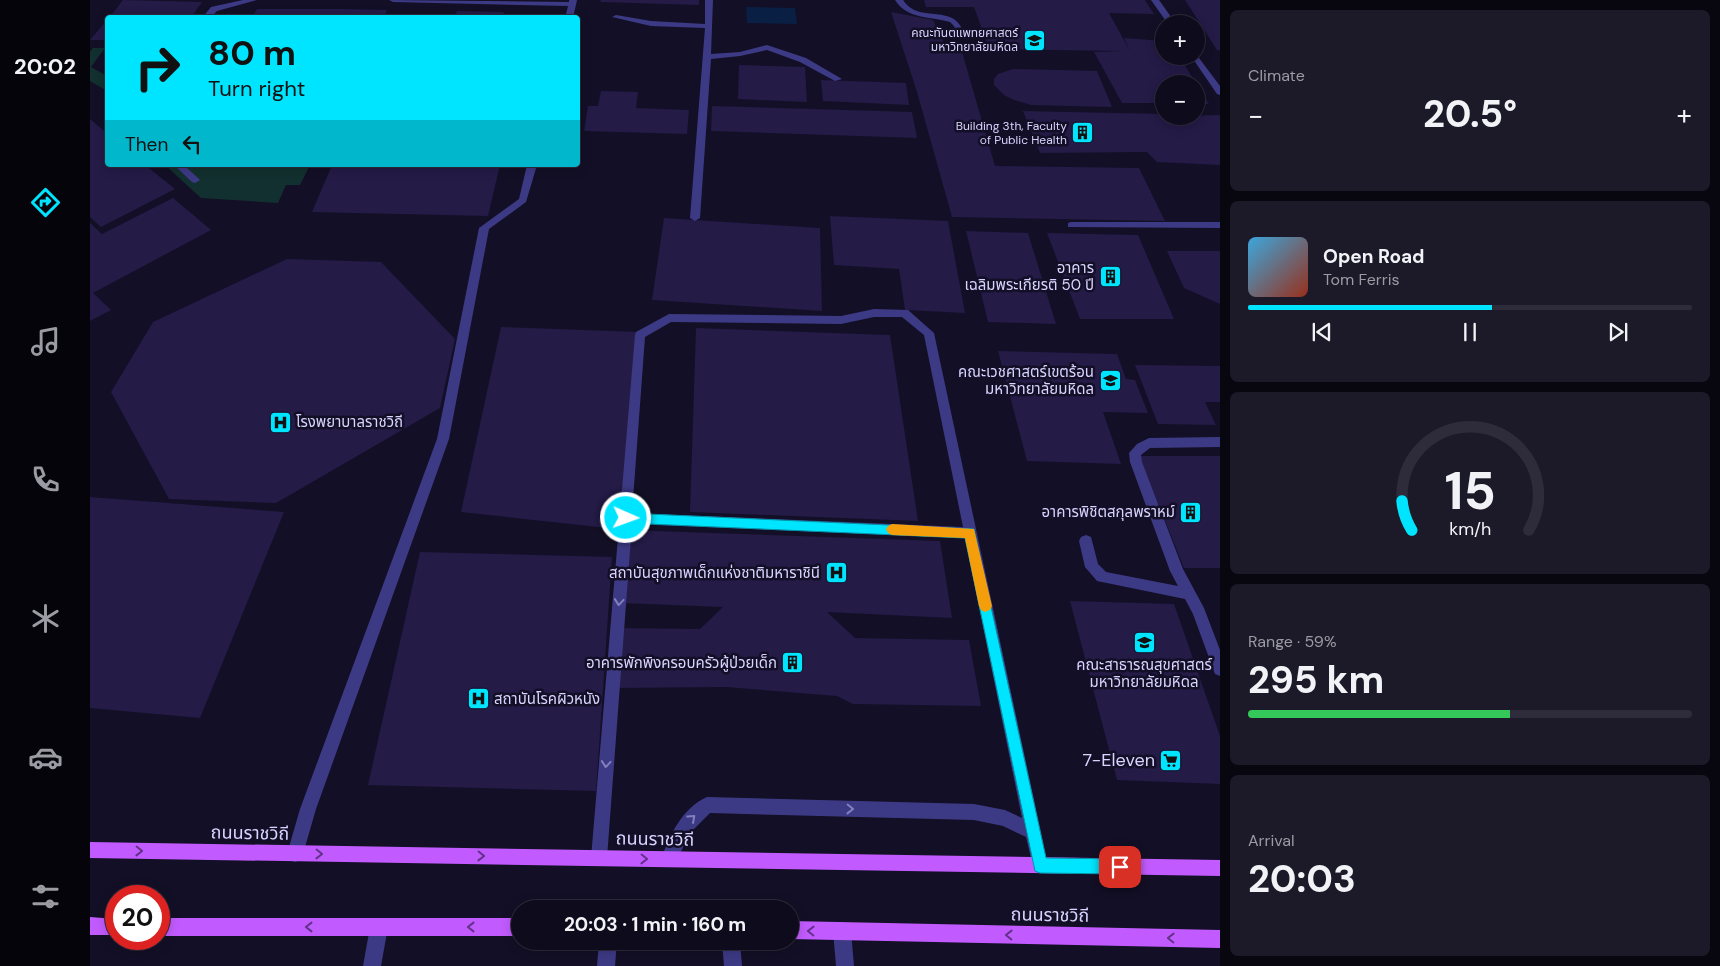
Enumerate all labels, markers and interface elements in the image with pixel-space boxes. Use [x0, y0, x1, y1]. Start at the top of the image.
map controls [1155, 15, 1205, 125]
button: + [1155, 15, 1205, 65]
place label: คณะทันตแพทยศาสตร์ มหาวิทยาลัยมหิดล [911, 25, 1019, 55]
school or university icon: คณะทันตแพทยศาสตร์ มหาวิทยาลัยมหิดล [1022, 28, 1046, 52]
text: 80 m [208, 30, 296, 76]
icon: right [125, 35, 190, 100]
text: 20:02 [14, 52, 76, 81]
text: Climate [1248, 65, 1305, 86]
text: Turn right [208, 74, 305, 103]
button: − [1155, 75, 1205, 125]
text: 20.5° [1423, 89, 1517, 139]
text: − [1248, 97, 1263, 134]
text: + [1677, 97, 1692, 134]
place label: Building 3th, Faculty of Public Health [956, 118, 1067, 148]
building icon: Building 3th, Faculty of Public Health [1071, 121, 1095, 145]
icon: left [178, 130, 206, 158]
text: Then [125, 132, 168, 157]
icon: directions [28, 185, 63, 220]
text: Open Road [1323, 244, 1425, 269]
place label: อาคาร เฉลิมพระเกียรติ 50 ปี [964, 258, 1094, 295]
building icon: อาคาร เฉลิมพระเกียรติ 50 ปี [1098, 265, 1122, 289]
text: Tom Ferris [1323, 269, 1400, 290]
icon: previous [1308, 318, 1336, 346]
icon: pause [1456, 318, 1484, 346]
icon: next [1604, 318, 1632, 346]
icon: music [28, 324, 63, 359]
place label: คณะเวชศาสตร์เขตร้อน มหาวิทยาลัยมหิดล [958, 362, 1094, 399]
school or university icon: คณะเวชศาสตร์เขตร้อน มหาวิทยาลัยมหิดล [1098, 369, 1122, 393]
hospital icon: โรงพยาบาลราชวิถี [268, 410, 292, 434]
place label: โรงพยาบาลราชวิถี [296, 412, 403, 432]
text: 15 [1444, 457, 1496, 525]
icon: phone [28, 462, 63, 497]
position arrow [599, 491, 651, 543]
building icon: อาคารพิชิตสกุลพราหม์ [1179, 500, 1203, 524]
place label: อาคารพิชิตสกุลพราหม์ [1041, 502, 1175, 522]
text: km/h [1449, 517, 1491, 541]
hospital icon: สถาบันสุขภาพเด็กแห่งชาติมหาราชินี [824, 561, 848, 585]
place label: สถาบันสุขภาพเด็กแห่งชาติมหาราชินี [609, 563, 820, 583]
one-way arrow [614, 598, 625, 606]
icon: climate [28, 601, 63, 636]
school or university icon: คณะสาธารณสุขศาสตร์ มหาวิทยาลัยมหิดล [1132, 630, 1156, 654]
text: Range · 59% [1248, 631, 1336, 652]
building icon: อาคารพักพิงครอบครัวผู้ป่วยเด็ก [781, 651, 805, 675]
place label: อาคารพักพิงครอบครัวผู้ป่วยเด็ก [586, 653, 777, 673]
place label: คณะสาธารณสุขศาสตร์ มหาวิทยาลัยมหิดล [1076, 655, 1212, 692]
text: 295 km [1248, 655, 1384, 705]
hospital icon: สถาบันโรคผิวหนัง [466, 687, 490, 711]
place label: สถาบันโรคผิวหนัง [494, 689, 600, 709]
icon: car [28, 740, 63, 775]
place label: 7-Eleven [1083, 748, 1155, 772]
supermarket icon: 7-Eleven [1159, 748, 1183, 772]
one-way arrow [601, 760, 612, 768]
one-way arrow [847, 804, 855, 814]
one-way arrow [687, 814, 696, 823]
street label: ถนนราชวิถี [210, 820, 290, 846]
street label: ถนนราชวิถี [615, 826, 695, 852]
text: Arrival [1248, 830, 1295, 851]
one-way arrow [135, 846, 143, 856]
pin [1099, 846, 1141, 888]
one-way arrow [315, 849, 323, 859]
one-way arrow [478, 851, 485, 861]
icon: arrive [1106, 853, 1134, 881]
one-way arrow [640, 854, 648, 864]
text: 20:03 [1248, 854, 1356, 904]
icon: filters [28, 879, 63, 914]
speed limit sign: 20 [105, 885, 170, 950]
street label: ถนนราชวิถี [1010, 902, 1090, 928]
text: 20:03 · 1 min · 160 m [564, 912, 746, 937]
one-way arrow [305, 922, 312, 932]
one-way arrow [467, 922, 475, 932]
one-way arrow [807, 925, 815, 936]
one-way arrow [1005, 929, 1013, 940]
one-way arrow [1167, 933, 1175, 943]

